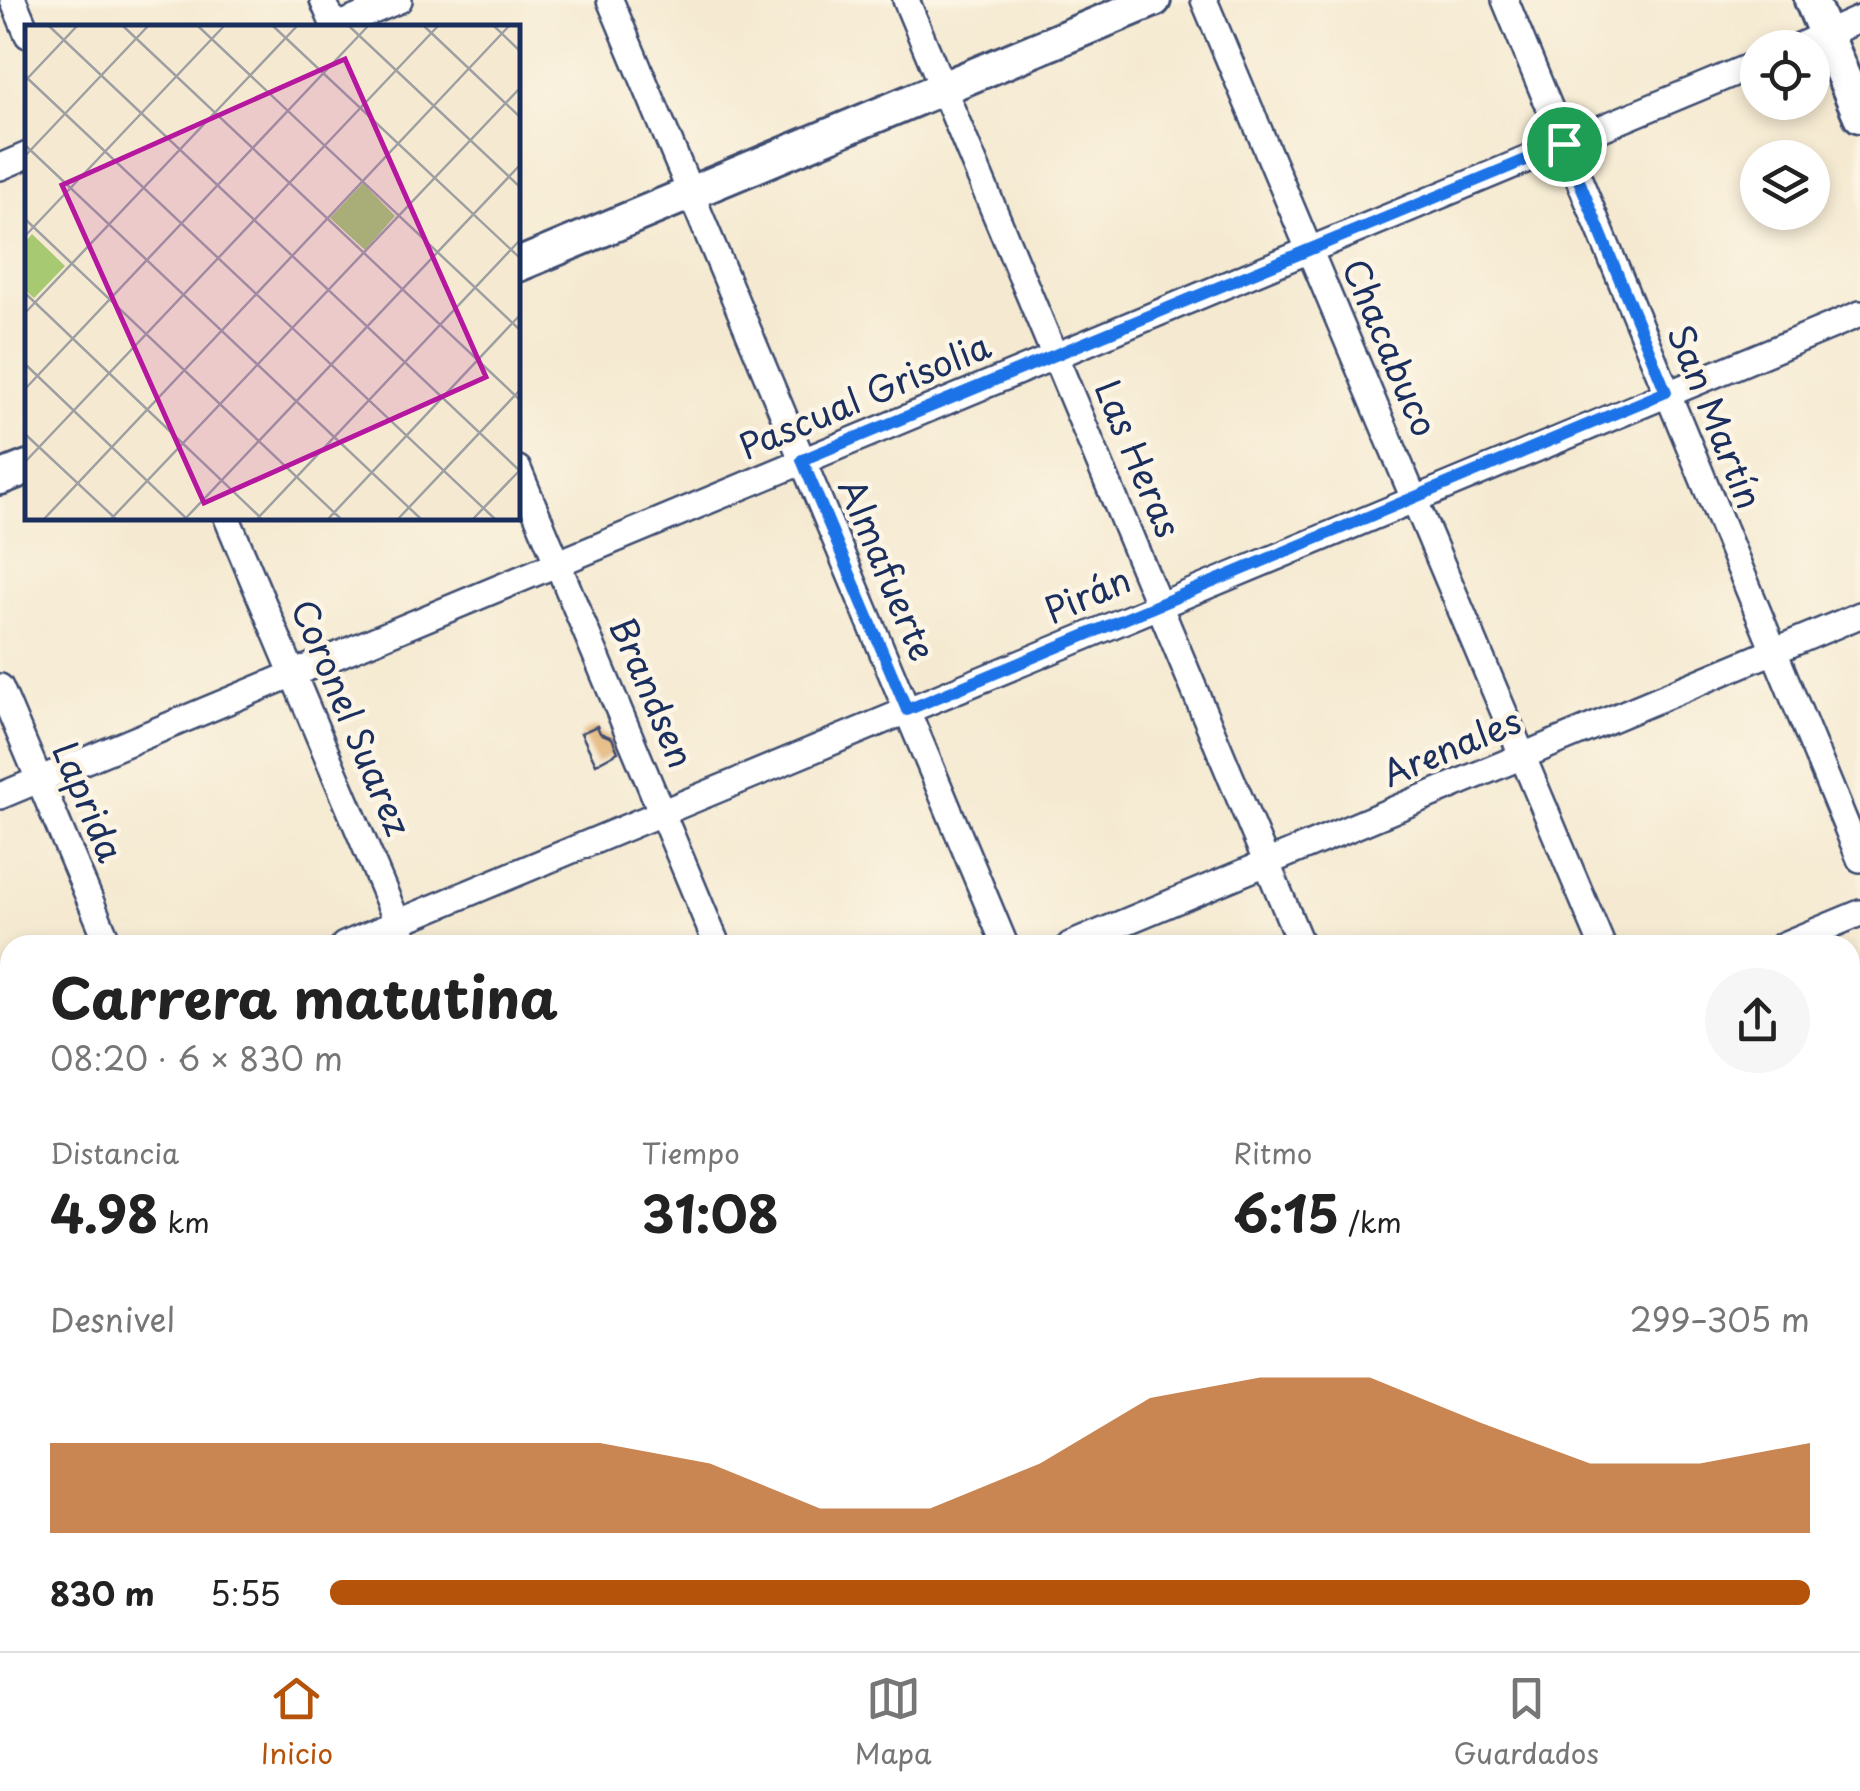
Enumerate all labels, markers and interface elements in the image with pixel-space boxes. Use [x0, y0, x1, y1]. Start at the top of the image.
inset map [25, 25, 520, 520]
map controls [1740, 30, 1830, 230]
button: locate [1740, 30, 1830, 120]
pin [1522, 102, 1607, 187]
icon: arrive [1537, 117, 1592, 172]
button: layers [1740, 140, 1830, 230]
street label: Chacabuco [1330, 250, 1452, 444]
street label: San Martín [1655, 316, 1777, 516]
street label: Pascual Grisolia [730, 318, 999, 472]
street label: Las Heras [1082, 371, 1196, 545]
street label: Almafuerte [826, 470, 950, 668]
street label: Pirán [1036, 552, 1138, 636]
street label: Coronel Suarez [279, 591, 426, 844]
street label: Brandsen [598, 608, 709, 776]
street label: Arenales [1373, 693, 1529, 799]
street label: Laprida [40, 733, 138, 869]
text: Carrera matutina [50, 955, 558, 1038]
button: share [1705, 968, 1810, 1073]
text: 08:20 · 6 × 830 m [50, 1034, 343, 1082]
text: Distancia [50, 1131, 179, 1174]
text: Tiempo [642, 1131, 740, 1174]
text: Ritmo [1233, 1131, 1312, 1174]
text: 4.98 [50, 1174, 158, 1250]
text: 31:08 [642, 1174, 779, 1250]
text: 6:15 [1233, 1174, 1339, 1250]
text: km [158, 1200, 210, 1243]
text: /km [1339, 1200, 1402, 1243]
text: Desnivel [50, 1295, 175, 1343]
text: 299–305 m [1630, 1295, 1810, 1343]
text: 830 m [50, 1569, 155, 1617]
text: 5:55 [210, 1569, 281, 1617]
tab: Inicio [261, 1671, 333, 1774]
tab: Mapa [855, 1671, 932, 1774]
tab: Guardados [1453, 1671, 1599, 1774]

